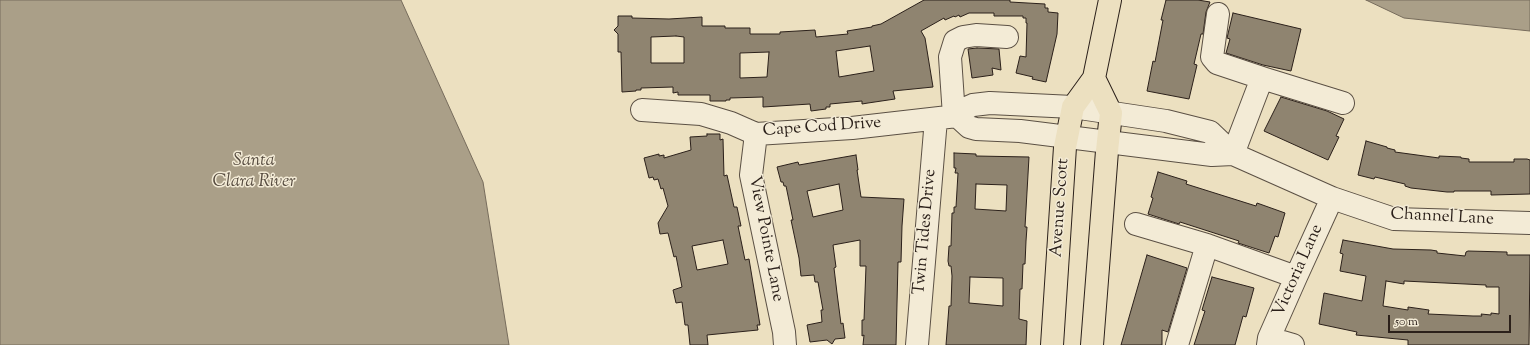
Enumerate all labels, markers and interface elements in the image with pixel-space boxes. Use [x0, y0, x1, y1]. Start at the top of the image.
street label: Cape Cod Drive [762, 114, 882, 142]
water label: Santa Clara River [212, 151, 296, 194]
street label: Avenue Scott [1047, 158, 1075, 258]
street label: Twin Tides Drive [910, 168, 942, 296]
street label: View Pointe Lane [743, 174, 787, 304]
street label: Channel Lane [1390, 205, 1494, 231]
street label: Victoria Lane [1270, 222, 1328, 320]
scale bar [1390, 307, 1513, 333]
text: 50 m [1395, 313, 1418, 331]

